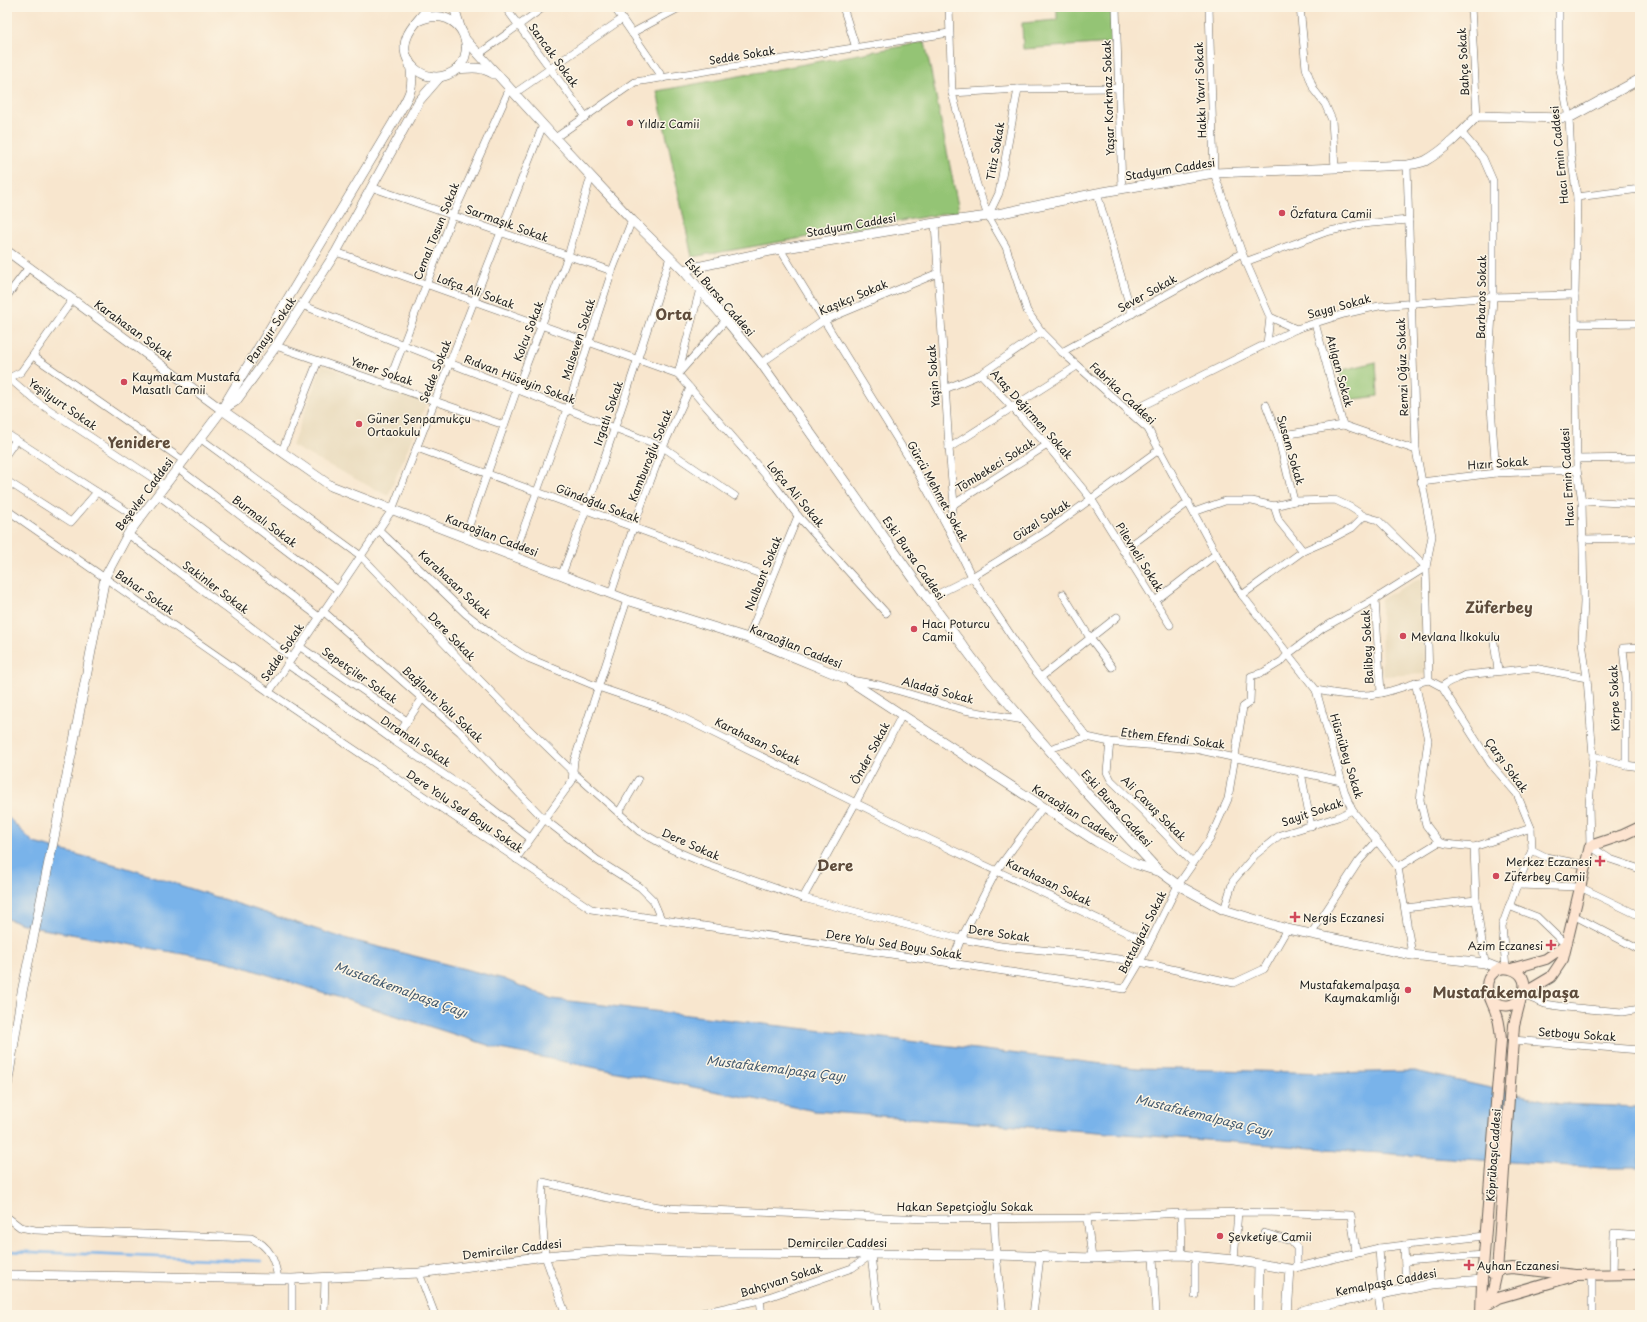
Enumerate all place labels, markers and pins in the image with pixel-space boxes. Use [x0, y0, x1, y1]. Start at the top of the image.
place label: Yıldız Camii [638, 115, 699, 132]
marker: Yıldız Camii [625, 118, 635, 128]
place label: Özfatura Camii [1290, 205, 1372, 222]
marker: Özfatura Camii [1277, 208, 1287, 218]
place label: Kaymakam Mustafa Masatlı Camii [132, 368, 240, 398]
marker: Kaymakam Mustafa Masatlı Camii [119, 377, 129, 387]
place label: Güner Şenpamukçu Ortaokulu [367, 410, 471, 440]
marker: Güner Şenpamukçu Ortaokulu [354, 419, 364, 429]
place label: Hacı Poturcu Camii [922, 615, 990, 645]
marker: Hacı Poturcu Camii [909, 624, 919, 634]
place label: Mevlana İlkokulu [1411, 628, 1500, 645]
marker: Mevlana İlkokulu [1398, 631, 1408, 641]
place label: Merkez Eczanesi [1506, 853, 1592, 870]
marker: Merkez Eczanesi [1595, 856, 1605, 866]
place label: Züferbey Camii [1504, 868, 1585, 885]
marker: Züferbey Camii [1491, 871, 1501, 881]
place label: Nergis Eczanesi [1303, 909, 1384, 926]
marker: Nergis Eczanesi [1290, 912, 1300, 922]
place label: Azim Eczanesi [1468, 937, 1543, 954]
marker: Azim Eczanesi [1546, 940, 1556, 950]
place label: Mustafakemalpaşa Kaymakamlığı [1300, 976, 1400, 1006]
marker: Mustafakemalpaşa Kaymakamlığı [1403, 985, 1413, 995]
place label: Şevketiye Camii [1228, 1228, 1312, 1245]
marker: Şevketiye Camii [1215, 1231, 1225, 1241]
place label: Ayhan Eczanesi [1477, 1257, 1559, 1274]
marker: Ayhan Eczanesi [1464, 1260, 1474, 1270]

